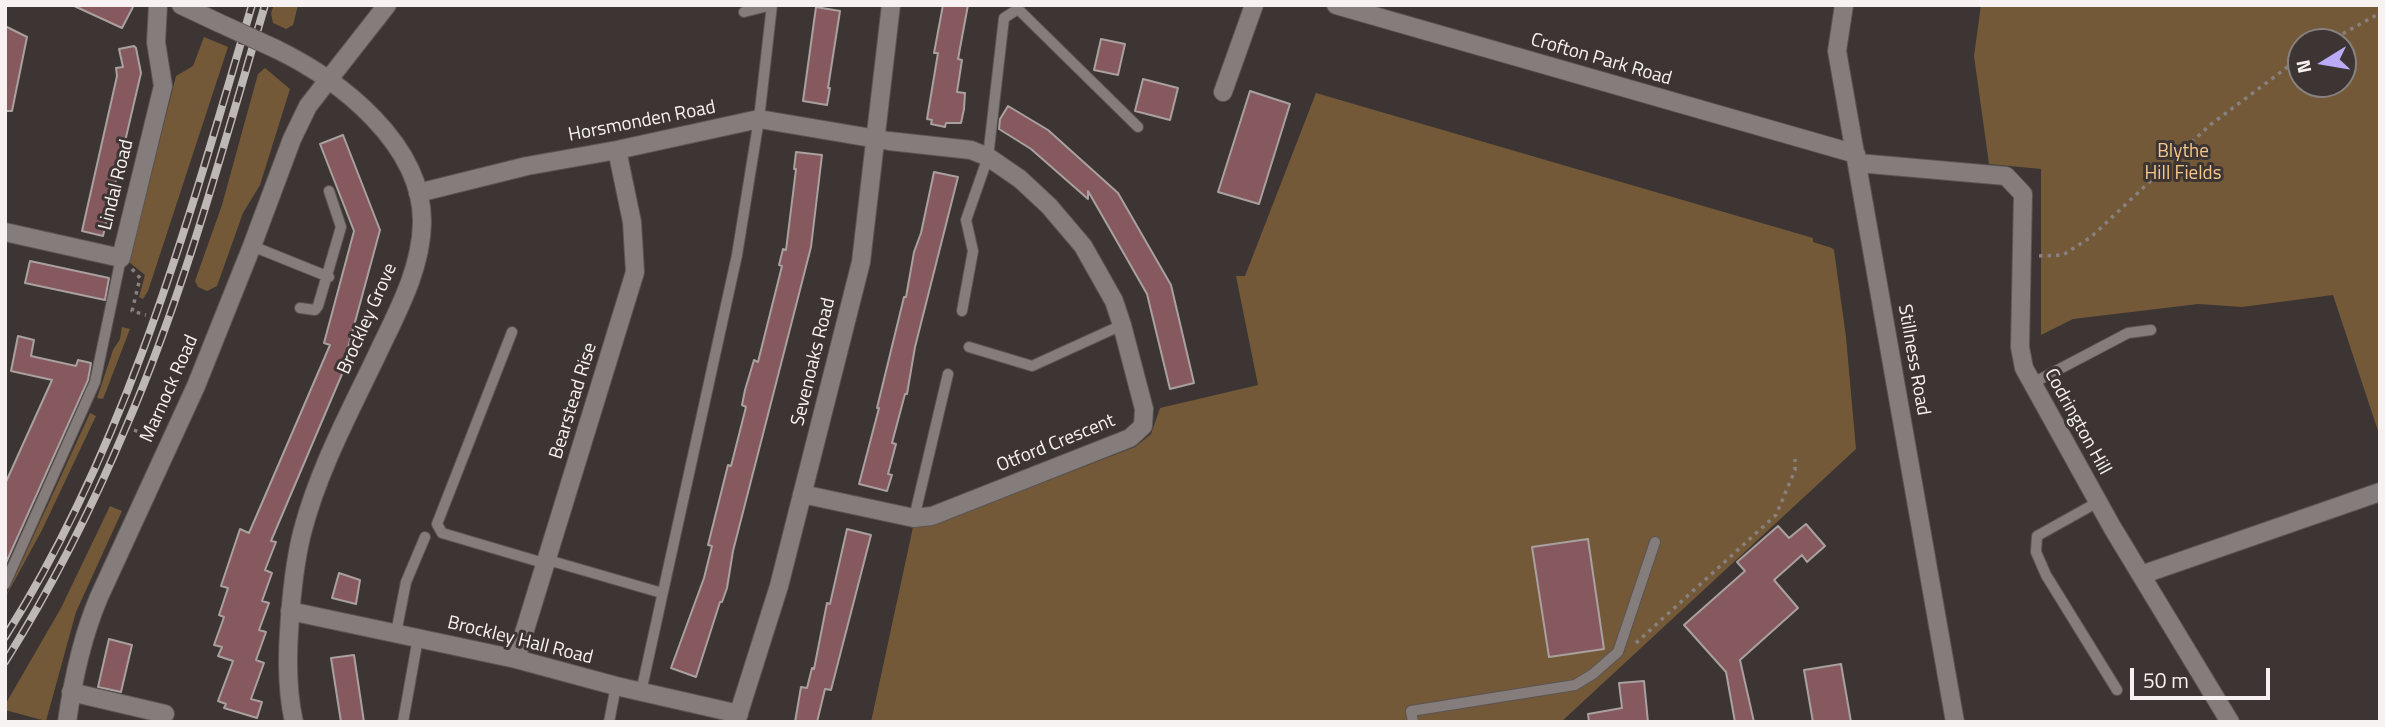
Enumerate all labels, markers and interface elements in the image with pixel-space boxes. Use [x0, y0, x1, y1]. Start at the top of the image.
north arrow [2287, 28, 2357, 98]
street label: Crofton Park Road [1528, 29, 1674, 91]
text: N [2287, 57, 2318, 76]
street label: Horsmonden Road [566, 97, 718, 147]
street label: Lindal Road [95, 137, 139, 233]
park label: Blythe Hill Fields [2145, 141, 2221, 185]
street label: Brockley Grove [333, 260, 403, 378]
street label: Sevenoaks Road [787, 296, 841, 428]
street label: Stillness Road [1892, 303, 1934, 417]
street label: Marnock Road [136, 332, 204, 446]
street label: Bearstead Rise [545, 340, 603, 462]
street label: Codrington Hill [2038, 365, 2116, 479]
street label: Otford Crescent [994, 410, 1118, 478]
street label: Brockley Hall Road [445, 612, 595, 670]
scale bar [2133, 654, 2273, 698]
text: 50 m [2143, 664, 2189, 696]

